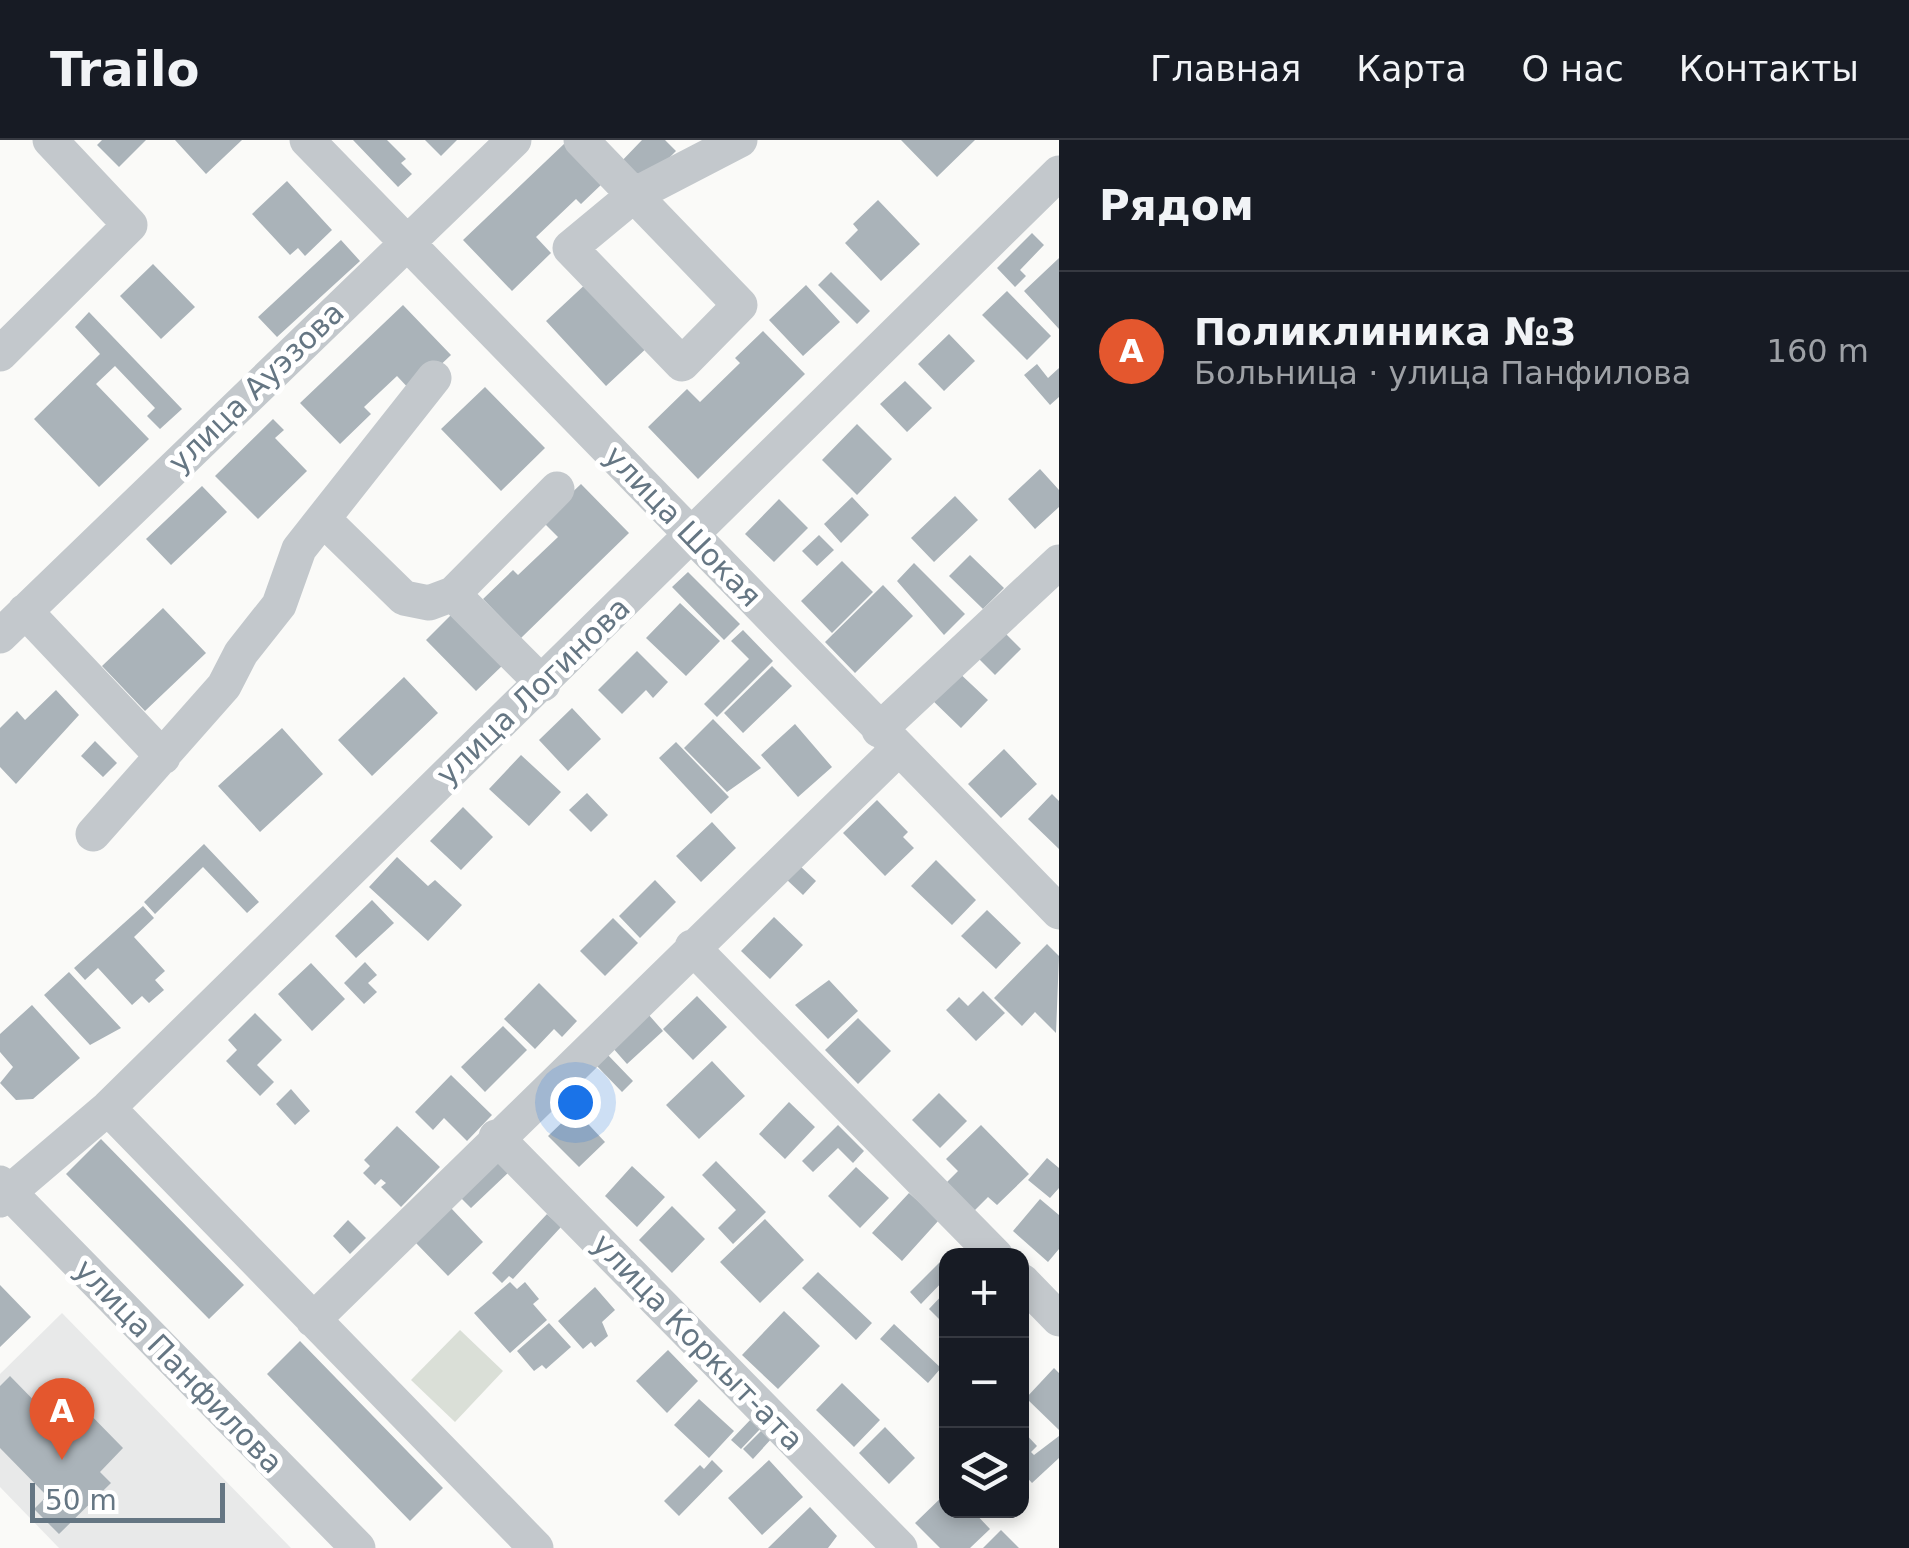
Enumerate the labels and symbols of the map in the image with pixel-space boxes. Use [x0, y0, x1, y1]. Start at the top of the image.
street label: улица Ауэзова [161, 295, 351, 479]
street label: улица Шокая [598, 438, 768, 614]
street label: улица Логинова [429, 590, 637, 792]
your location [550, 1077, 601, 1128]
street label: улица Коркыт-ата [585, 1226, 811, 1458]
street label: улица Панфилова [68, 1252, 290, 1480]
pin: A [30, 1378, 94, 1460]
scale bar [30, 1478, 225, 1522]

